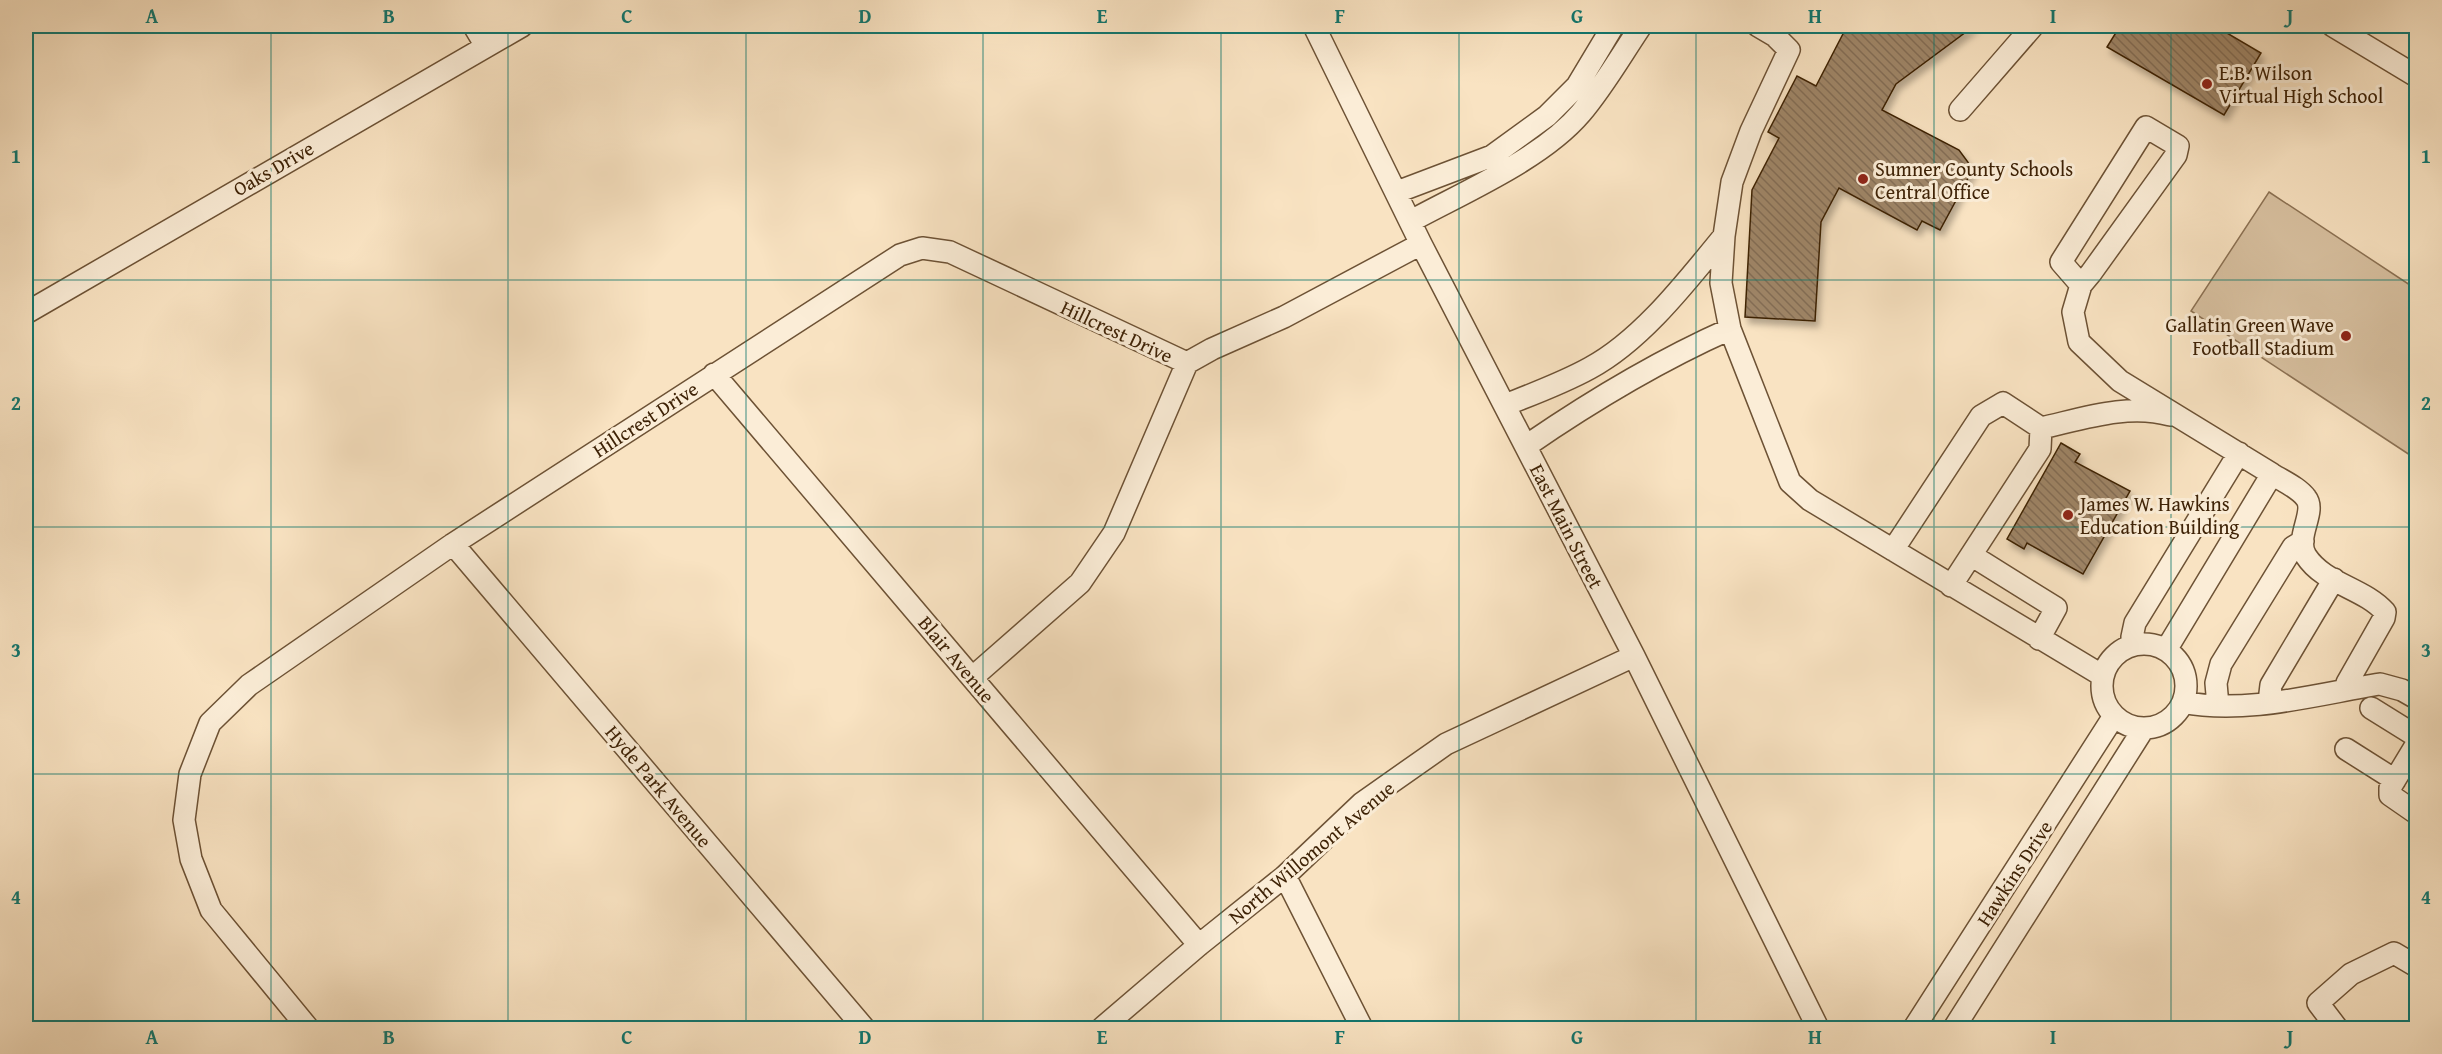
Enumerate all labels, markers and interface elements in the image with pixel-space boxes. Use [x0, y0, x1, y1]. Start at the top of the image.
text: A [146, 1, 159, 30]
text: B [383, 1, 395, 30]
text: C [621, 1, 633, 30]
text: D [858, 1, 872, 30]
text: E [1097, 1, 1108, 30]
text: F [1335, 1, 1345, 30]
text: G [1571, 1, 1583, 30]
text: H [1808, 1, 1822, 30]
text: I [2050, 1, 2056, 30]
text: J [2284, 1, 2294, 30]
place label: E.B. Wilson Virtual High School [2219, 58, 2384, 110]
marker: E.B. Wilson Virtual High School [2200, 77, 2214, 91]
street label: Oaks Drive [227, 133, 319, 203]
text: 1 [11, 141, 21, 170]
text: 1 [2421, 141, 2431, 170]
place label: Sumner County Schools Central Office [1875, 154, 2073, 206]
marker: Sumner County Schools Central Office [1856, 172, 1870, 186]
street label: Hillcrest Drive [1056, 292, 1178, 370]
place label: Gallatin Green Wave Football Stadium [2165, 310, 2335, 362]
marker: Gallatin Green Wave Football Stadium [2339, 329, 2353, 343]
street label: Hillcrest Drive [587, 374, 703, 464]
text: 2 [11, 388, 21, 417]
text: 2 [2421, 388, 2431, 417]
street label: East Main Street [1523, 459, 1611, 593]
place label: James W. Hawkins Education Building [2077, 489, 2239, 541]
marker: James W. Hawkins Education Building [2061, 508, 2075, 522]
street label: Blair Avenue [912, 609, 1002, 709]
text: 3 [11, 635, 21, 664]
text: 3 [2421, 635, 2431, 664]
street label: Hyde Park Avenue [599, 718, 719, 854]
street label: North Willomont Avenue [1222, 774, 1400, 930]
street label: Hawkins Drive [1969, 814, 2059, 932]
text: 4 [11, 882, 21, 911]
text: 4 [2421, 882, 2431, 911]
text: A [146, 1022, 159, 1051]
text: B [383, 1022, 395, 1051]
text: C [621, 1022, 633, 1051]
text: D [858, 1022, 872, 1051]
text: E [1097, 1022, 1108, 1051]
text: F [1335, 1022, 1345, 1051]
text: G [1571, 1022, 1583, 1051]
text: H [1808, 1022, 1822, 1051]
text: I [2050, 1022, 2056, 1051]
text: J [2284, 1022, 2294, 1051]

